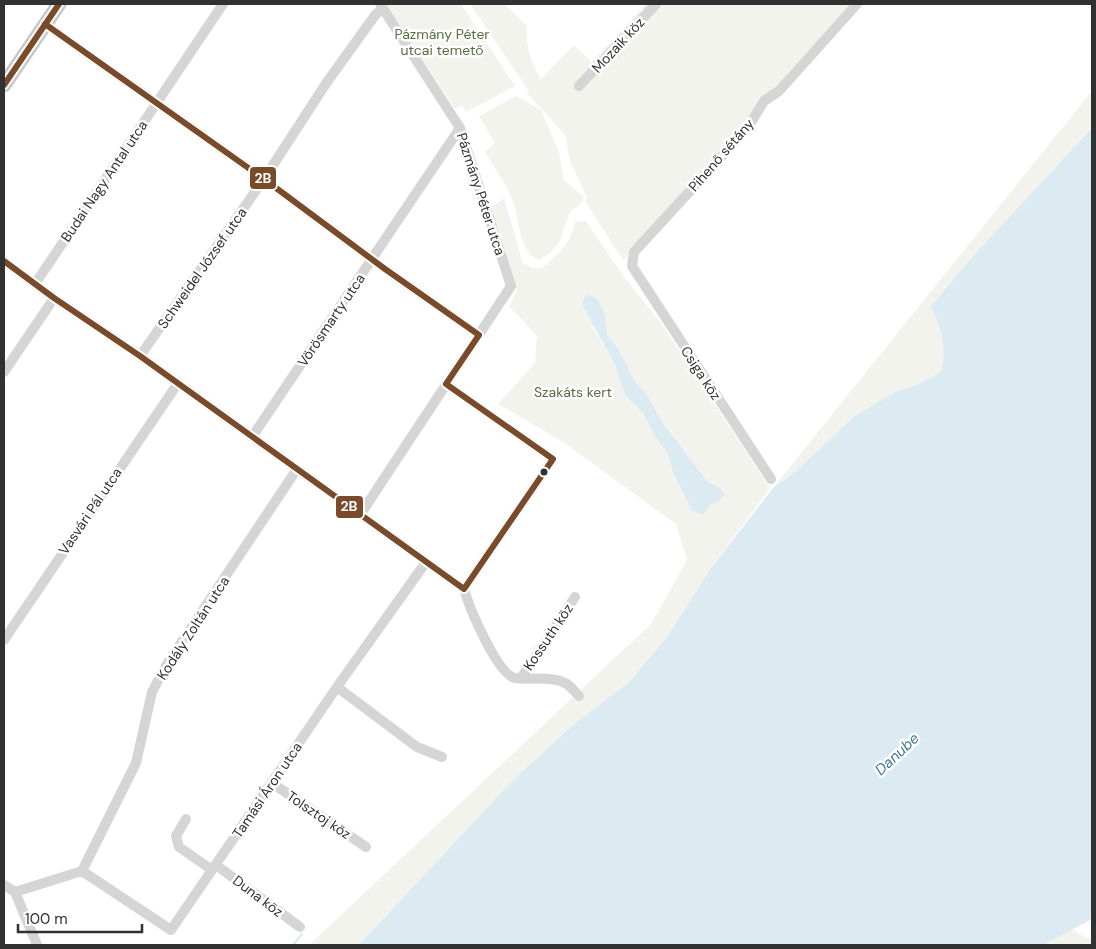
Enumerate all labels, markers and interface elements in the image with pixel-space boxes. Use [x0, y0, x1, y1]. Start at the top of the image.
street label: Mozaik köz [588, 13, 648, 77]
park label: Pázmány Péter utcai temető [394, 25, 490, 59]
street label: Pihenő sétány [684, 115, 758, 195]
street label: Budai Nagy Antal utca [57, 117, 151, 245]
street label: Pázmány Péter utca [453, 130, 509, 258]
line badge: 2B [249, 166, 277, 190]
text: 2B [254, 169, 272, 187]
street label: Schweidel József utca [153, 204, 251, 332]
street label: Vörösmarty utca [293, 270, 369, 370]
street label: Csiga köz [677, 343, 725, 403]
park label: Szakáts kert [534, 383, 612, 401]
street label: Vasvári Pál utca [54, 464, 126, 558]
unlabelled marker [539, 467, 549, 477]
line badge: 2B [335, 495, 364, 519]
text: 2B [340, 497, 358, 515]
street label: Kodály Zoltán utca [153, 573, 233, 683]
street label: Kossuth köz [519, 600, 577, 674]
water label: Danube [871, 728, 924, 780]
street label: Tamási Áron utca [228, 739, 306, 841]
street label: Tolsztoj köz [284, 787, 354, 843]
street label: Duna köz [229, 871, 287, 921]
scale bar [18, 902, 141, 934]
text: 100 m [25, 909, 68, 929]

